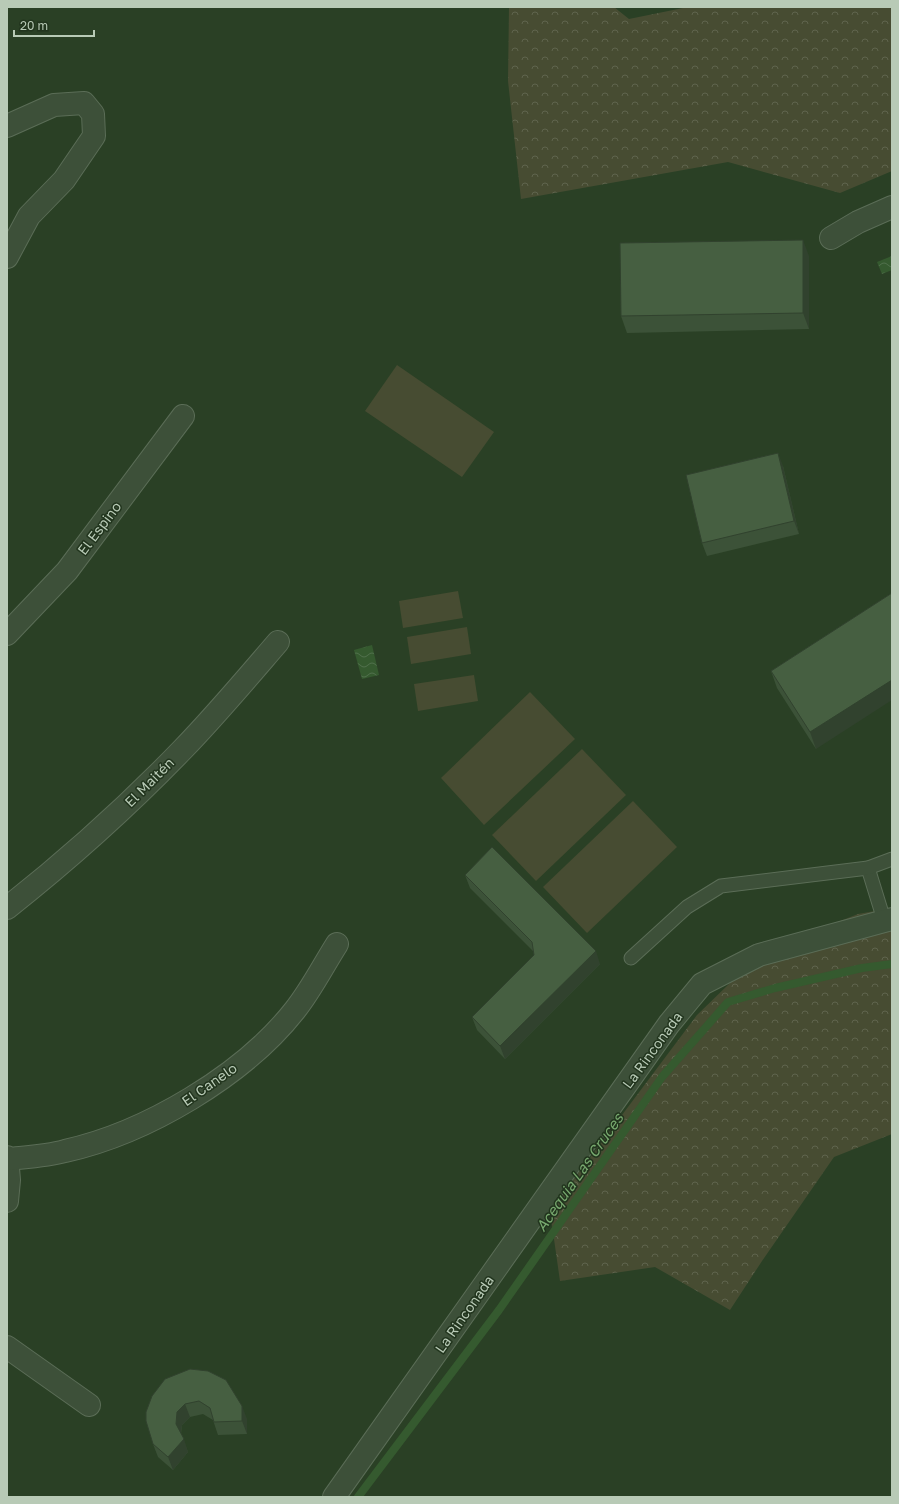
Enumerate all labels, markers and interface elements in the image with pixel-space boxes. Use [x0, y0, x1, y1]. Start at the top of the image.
scale bar [14, 12, 94, 38]
text: 20 m [20, 18, 48, 33]
street label: El Espino [74, 498, 124, 558]
street label: El Maitén [121, 754, 177, 810]
street label: La Rinconada [619, 1008, 685, 1092]
street label: El Canelo [178, 1059, 240, 1109]
water label: Acequia Las Cruces [531, 1109, 627, 1235]
street label: La Rinconada [431, 1272, 497, 1356]

